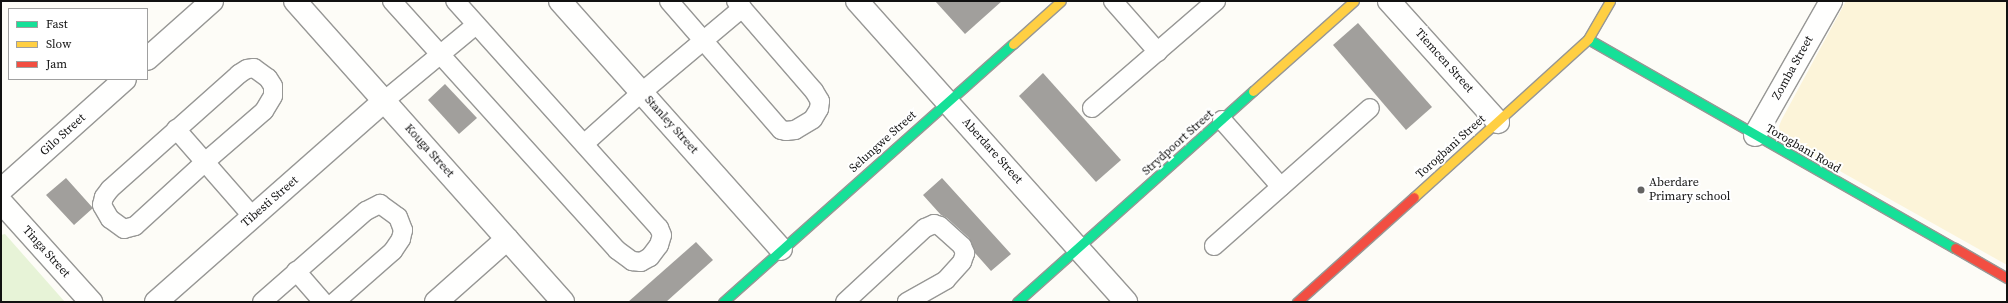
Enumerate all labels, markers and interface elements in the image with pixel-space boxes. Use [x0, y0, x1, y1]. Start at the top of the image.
legend [8, 8, 148, 80]
text: Fast [46, 16, 68, 32]
street label: Tiemcen Street [1412, 26, 1476, 96]
street label: Zomba Street [1770, 34, 1816, 102]
text: Slow [46, 36, 71, 52]
text: Jam [46, 56, 67, 72]
street label: Stanley Street [641, 93, 701, 157]
street label: Strydpoort Street [1139, 107, 1217, 179]
street label: Selungwe Street [847, 108, 919, 176]
street label: Gilo Street [37, 111, 89, 159]
street label: Torogbani Street [1413, 112, 1489, 182]
street label: Aberdare Street [959, 115, 1025, 187]
street label: Kouga Street [401, 121, 457, 181]
street label: Torogbani Road [1763, 122, 1843, 176]
street label: Tibesti Street [239, 173, 301, 231]
place label: Aberdare Primary school [1649, 176, 1730, 204]
marker: Aberdare Primary school [1636, 185, 1646, 195]
street label: Tinga Street [19, 223, 73, 281]

